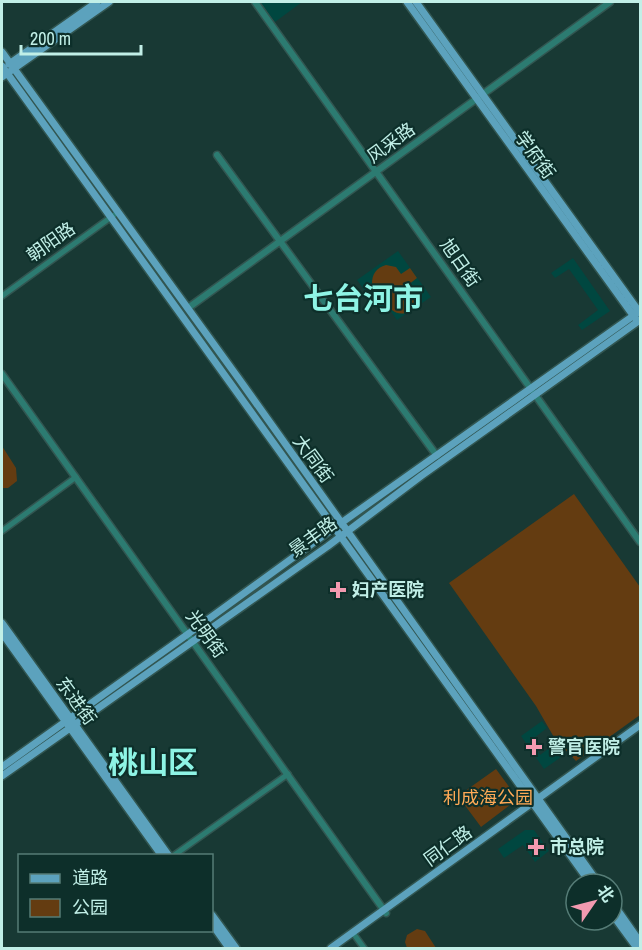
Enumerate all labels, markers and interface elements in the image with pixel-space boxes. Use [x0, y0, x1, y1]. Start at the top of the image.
scale bar [21, 18, 141, 56]
text: 200 m [30, 26, 71, 51]
street label: 风采路 [362, 117, 420, 169]
street label: 学府街 [509, 126, 561, 184]
street label: 朝阳路 [21, 216, 80, 267]
street label: 旭日街 [435, 233, 486, 292]
district label: 七台河市 [303, 278, 423, 318]
street label: 大同街 [287, 430, 339, 488]
street label: 景丰路 [284, 511, 342, 563]
place label: 妇产医院 [352, 577, 424, 602]
marker: 妇产医院 [329, 581, 347, 599]
street label: 光明街 [180, 605, 232, 663]
street label: 东进街 [50, 672, 102, 730]
place label: 警官医院 [548, 734, 620, 759]
marker: 警官医院 [525, 738, 543, 756]
district label: 桃山区 [108, 742, 198, 782]
park label: 利成海公园 [443, 785, 533, 810]
street label: 同仁路 [419, 820, 477, 872]
place label: 市总院 [550, 834, 604, 859]
marker: 市总院 [527, 838, 545, 856]
legend [18, 854, 213, 932]
text: 道路 [72, 865, 108, 890]
north arrow [564, 872, 624, 932]
text: 北 [593, 881, 620, 906]
text: 公园 [72, 895, 108, 920]

